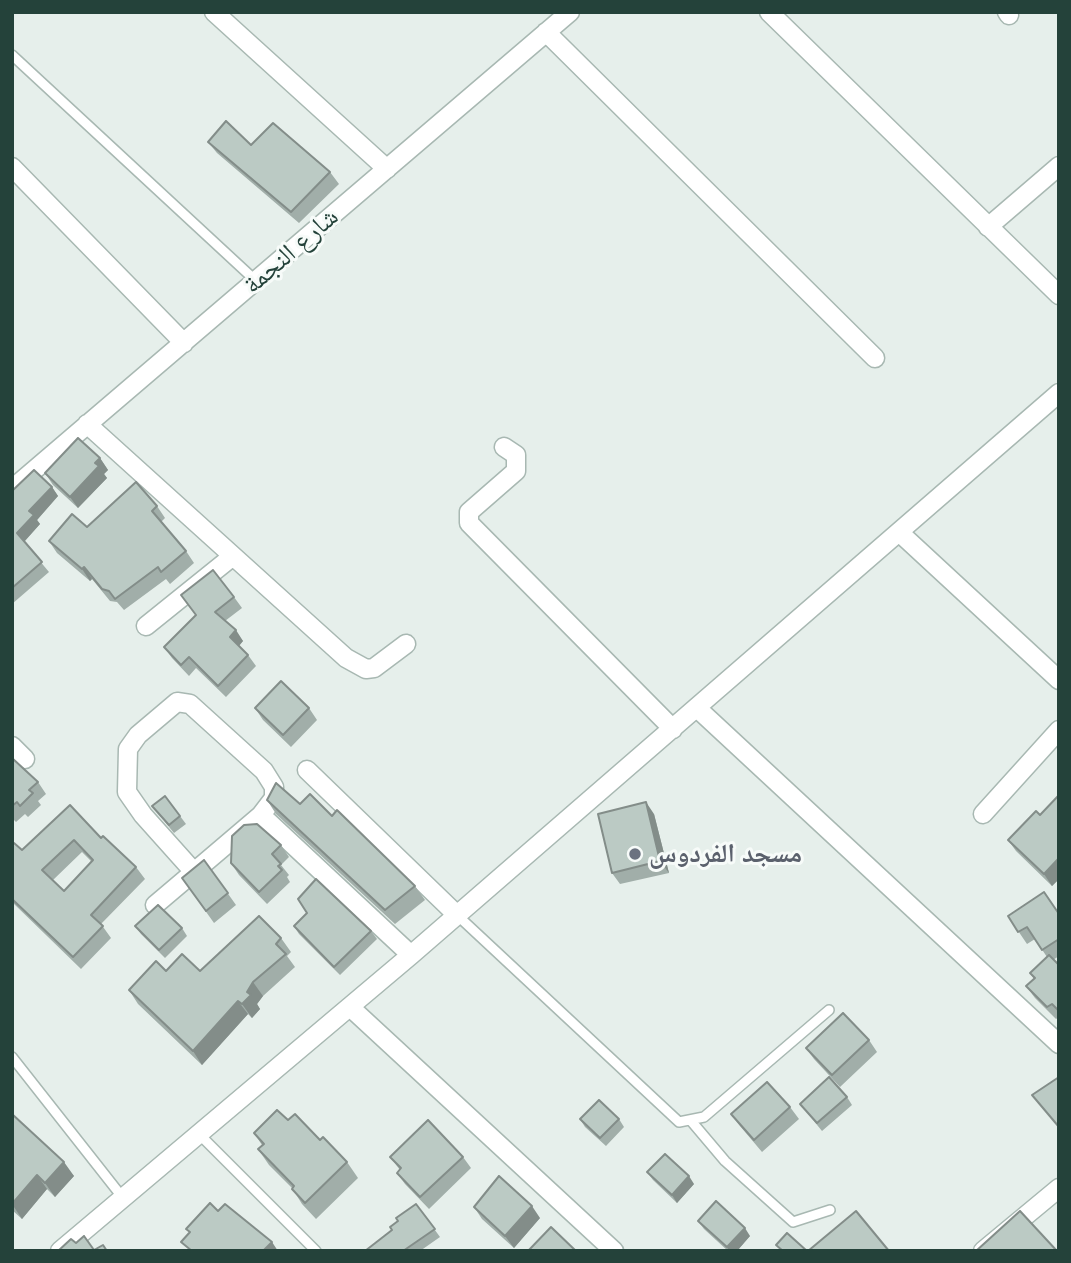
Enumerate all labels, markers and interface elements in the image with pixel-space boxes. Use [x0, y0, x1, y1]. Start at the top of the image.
street label: شارع النجمة [237, 201, 345, 301]
place label: مسجد الفردوس [649, 838, 802, 870]
marker: مسجد الفردوس [627, 846, 643, 862]

